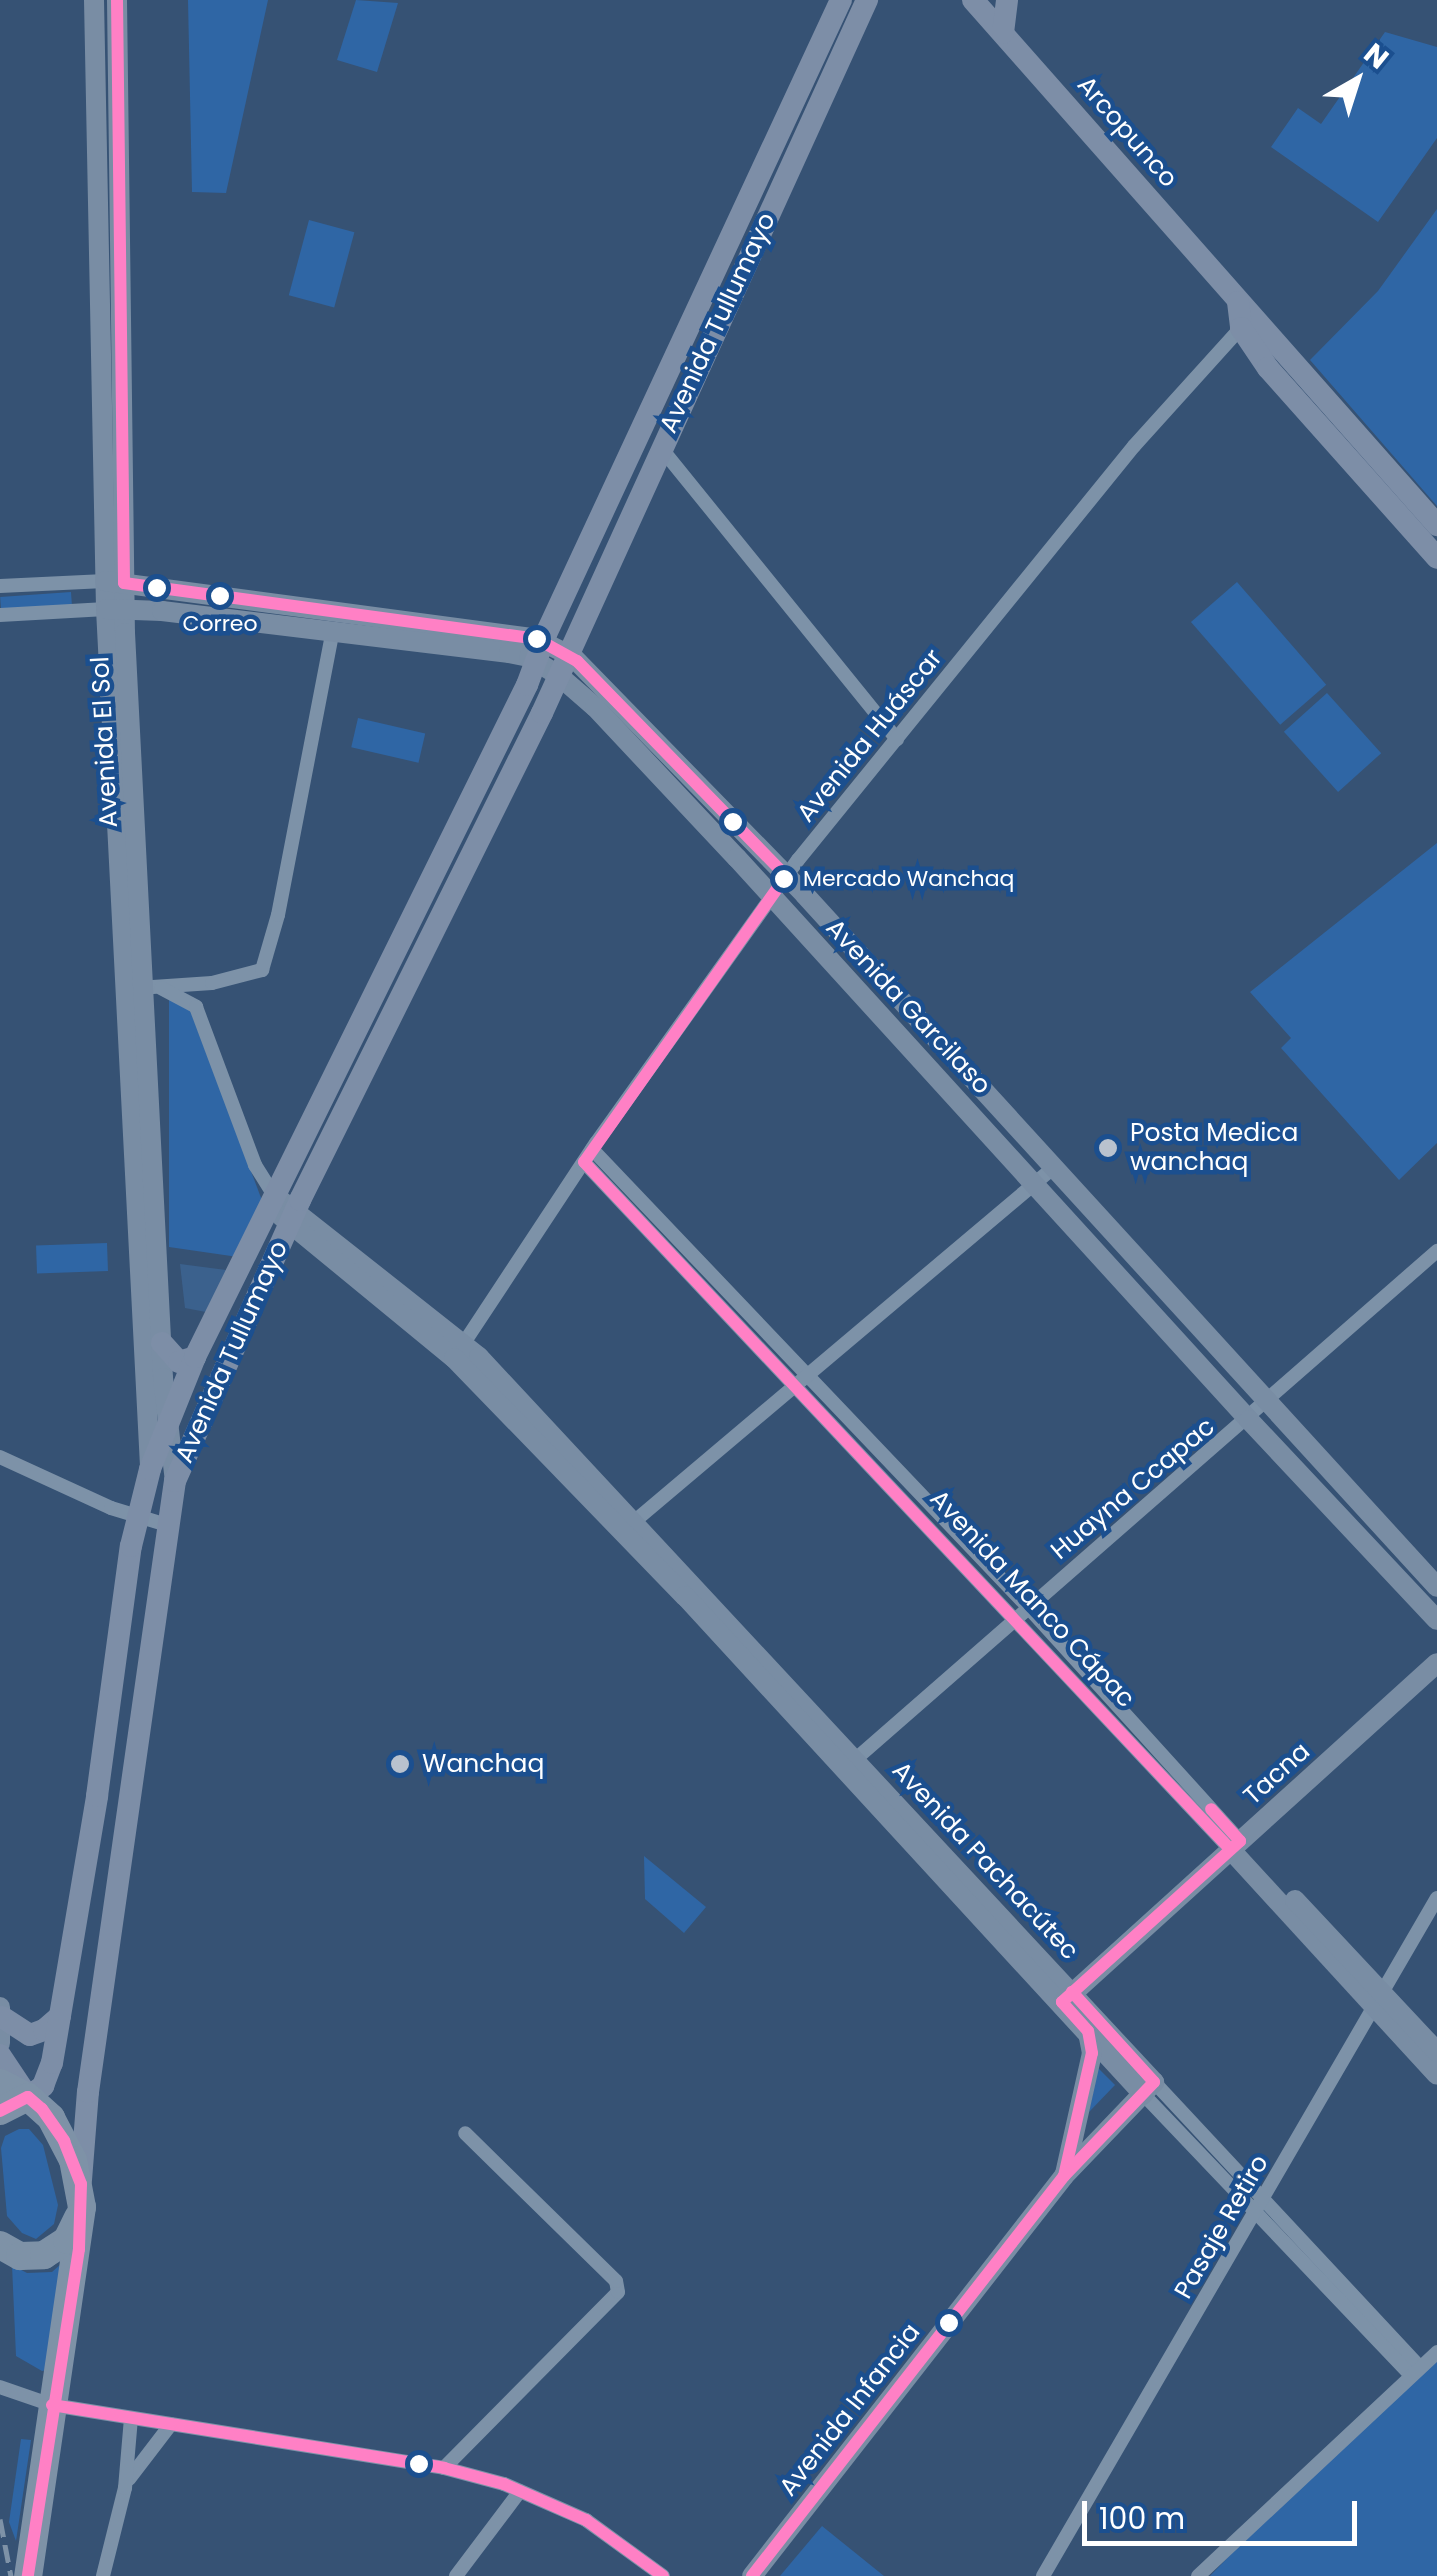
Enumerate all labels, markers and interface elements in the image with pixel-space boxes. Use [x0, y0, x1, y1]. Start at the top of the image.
north arrow [1307, 30, 1407, 130]
text: N [1356, 35, 1397, 78]
street label: Arcopunco [1071, 70, 1183, 194]
street label: Avenida Tullumayo [654, 208, 782, 438]
unlabelled marker [147, 578, 167, 598]
marker: Correo [210, 586, 230, 606]
place label: Correo [182, 611, 258, 637]
unlabelled marker [527, 629, 547, 649]
street label: Avenida Huáscar [791, 644, 949, 828]
street label: Avenida El Sol [86, 656, 124, 828]
unlabelled marker [723, 812, 743, 832]
place label: Mercado Wanchaq [803, 866, 1014, 892]
marker: Mercado Wanchaq [774, 869, 794, 889]
street label: Avenida Garcilaso [819, 913, 997, 1101]
place label: Posta Medica wanchaq [1130, 1119, 1298, 1178]
marker: Posta Medica wanchaq [1095, 1135, 1121, 1161]
street label: Avenida Tullumayo [170, 1236, 294, 1468]
street label: Huayna Ccapac [1045, 1412, 1221, 1566]
street label: Avenida Manco Cápac [923, 1484, 1141, 1714]
street label: Tacna [1238, 1737, 1316, 1811]
place label: Wanchaq [422, 1749, 544, 1779]
marker: Wanchaq [387, 1751, 413, 1777]
street label: Avenida Pachacútec [886, 1756, 1084, 1966]
street label: Pasaje Retiro [1169, 2150, 1275, 2304]
unlabelled marker [939, 2313, 959, 2333]
street label: Avenida Infancia [773, 2318, 927, 2502]
unlabelled marker [409, 2454, 429, 2474]
scale bar [1087, 2481, 1362, 2543]
text: 100 m [1099, 2497, 1185, 2540]

